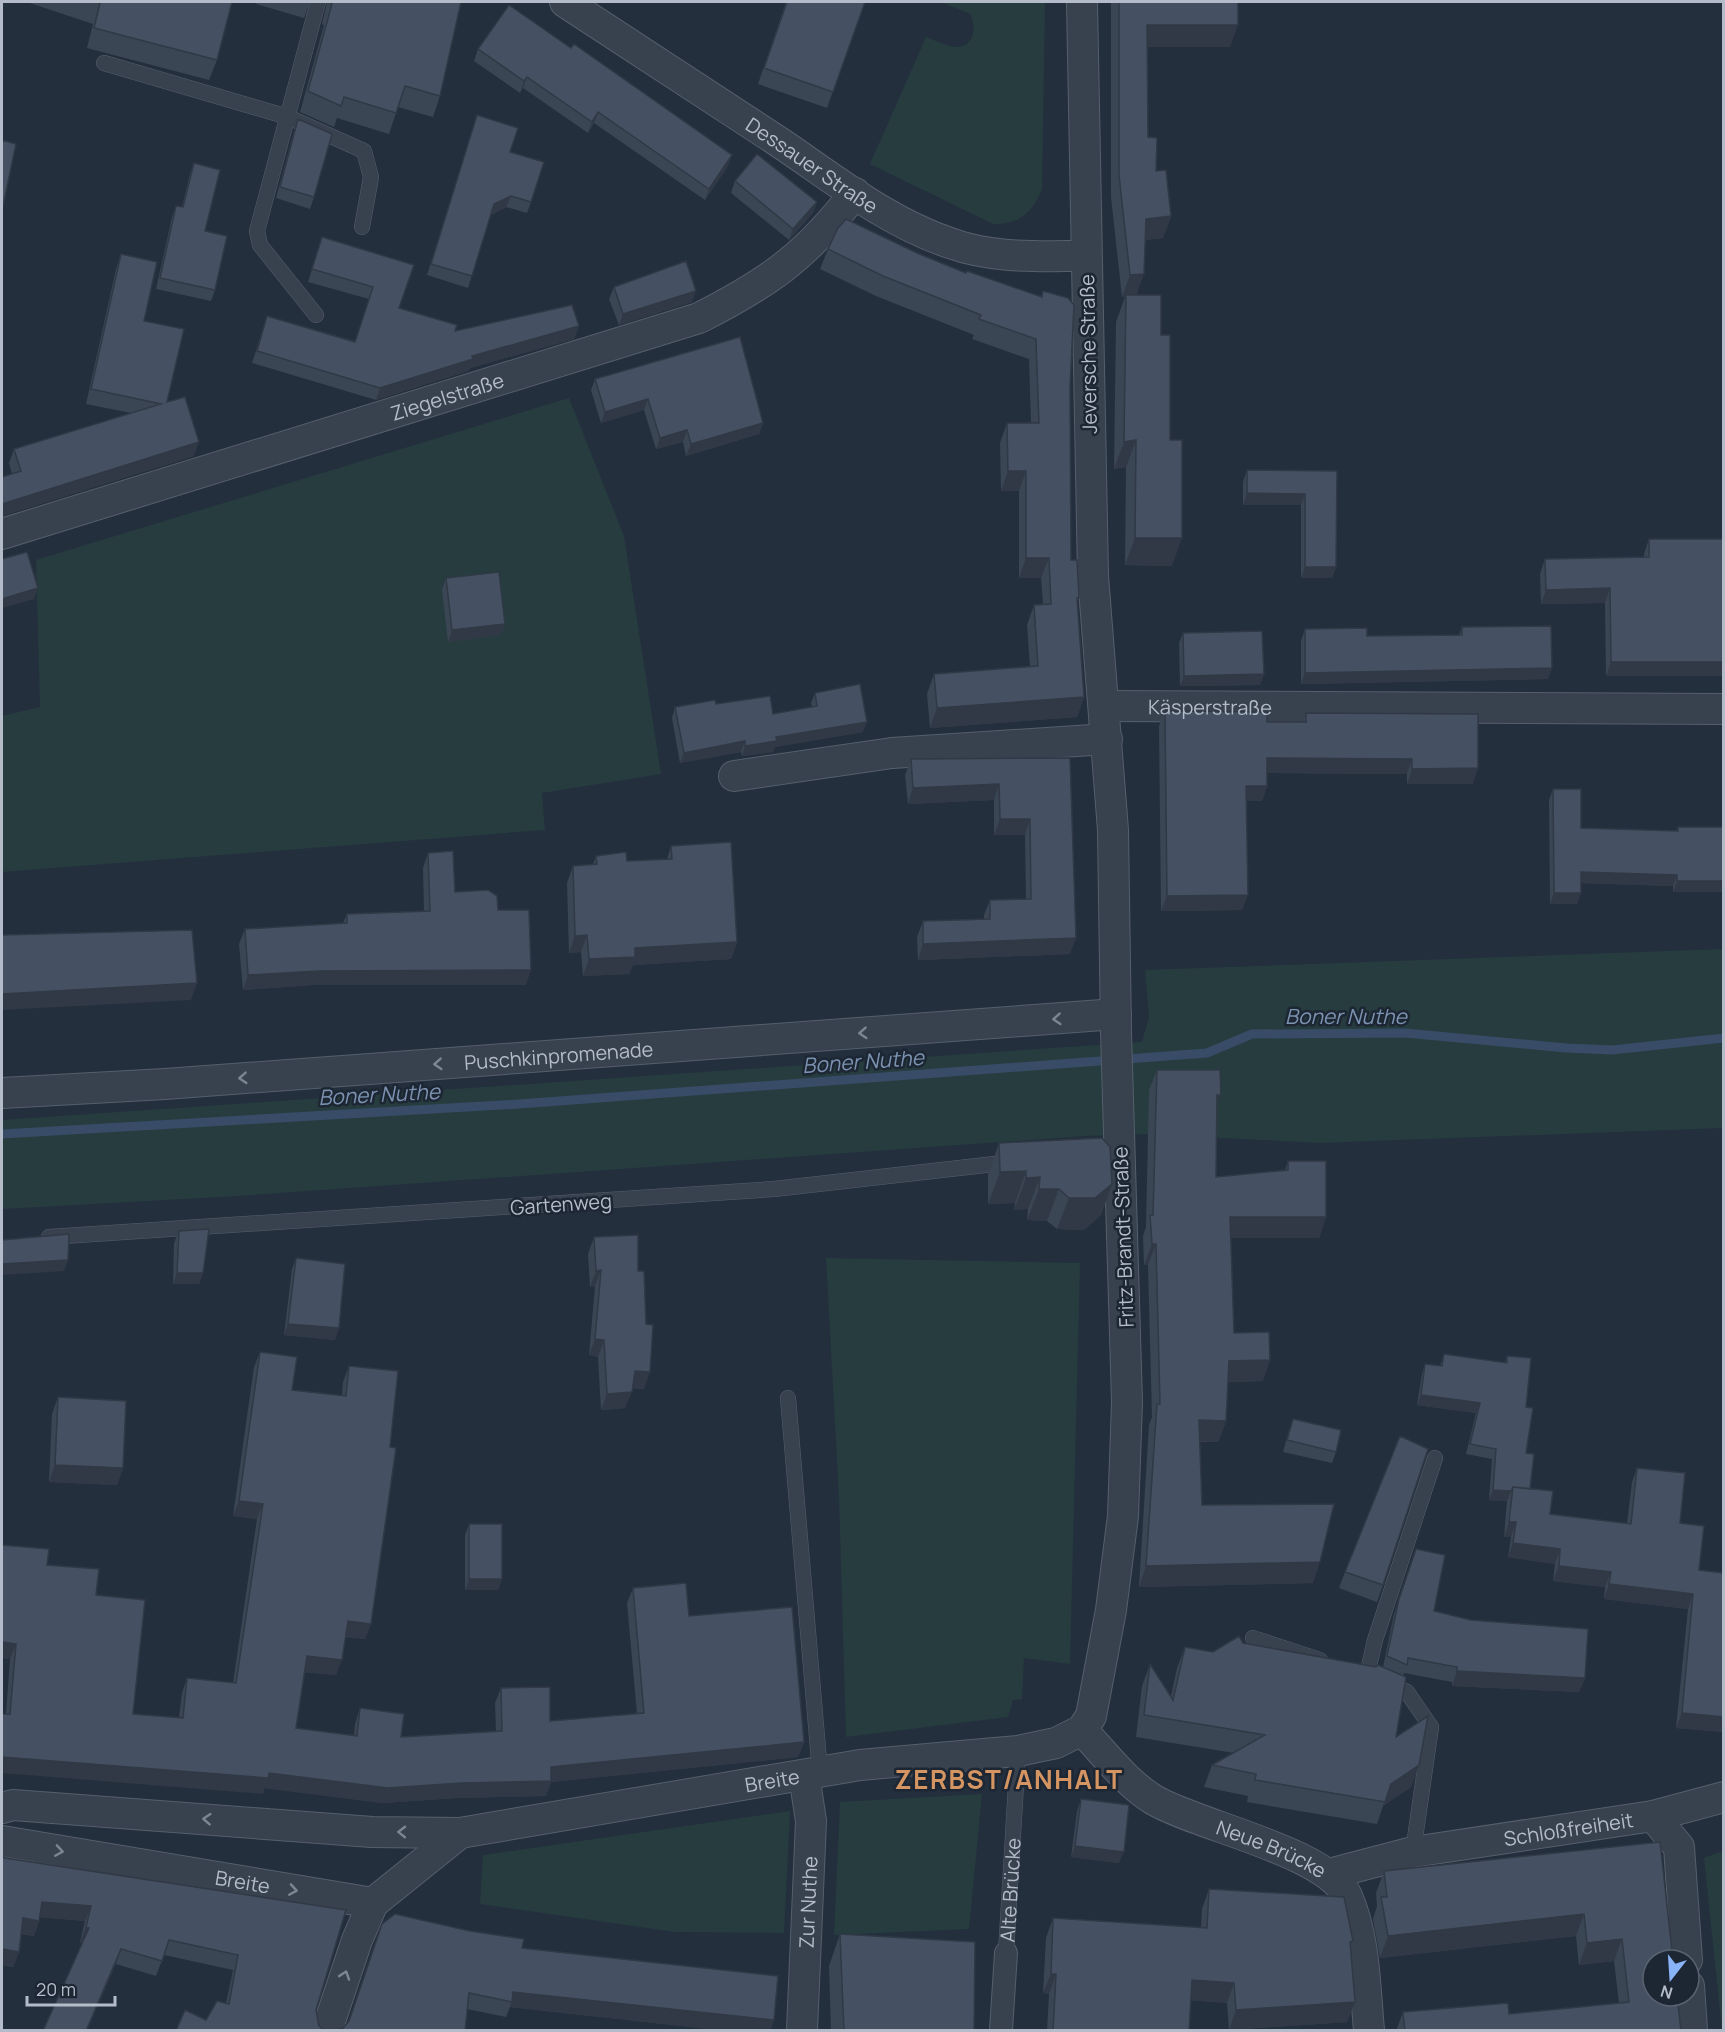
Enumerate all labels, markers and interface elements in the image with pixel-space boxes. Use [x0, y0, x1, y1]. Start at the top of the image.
street label: Dessauer Straße [741, 111, 883, 219]
street label: Jeversche Straße [1073, 274, 1103, 434]
street label: Ziegelstraße [387, 366, 507, 426]
street label: Käsperstraße [1148, 693, 1272, 720]
water label: Boner Nuthe [1285, 1002, 1409, 1030]
one-way arrow [1053, 1012, 1062, 1025]
one-way arrow [858, 1026, 867, 1039]
street label: Puschkinpromenade [463, 1035, 654, 1075]
water label: Boner Nuthe [801, 1043, 926, 1079]
one-way arrow [433, 1057, 442, 1070]
one-way arrow [239, 1071, 248, 1084]
water label: Boner Nuthe [317, 1077, 442, 1111]
street label: Fritz-Brandt-Straße [1106, 1146, 1140, 1328]
street label: Gartenweg [509, 1187, 613, 1221]
district label: ZERBST/ANHALT [895, 1761, 1123, 1797]
street label: Breite [743, 1762, 801, 1798]
street label: Schloßfreiheit [1502, 1806, 1635, 1852]
one-way arrow [203, 1813, 212, 1826]
street label: Neue Brücke [1213, 1813, 1332, 1884]
one-way arrow [397, 1826, 406, 1838]
street label: Alte Brücke [993, 1837, 1026, 1943]
one-way arrow [55, 1844, 64, 1856]
street label: Zur Nuthe [792, 1855, 823, 1949]
street label: Breite [213, 1863, 272, 1899]
one-way arrow [288, 1883, 298, 1895]
north arrow [1641, 1948, 1701, 2008]
scale bar [27, 1969, 116, 2007]
one-way arrow [338, 1970, 351, 1981]
text: 20 m [36, 1977, 76, 2001]
text: N [1658, 1980, 1675, 2005]

